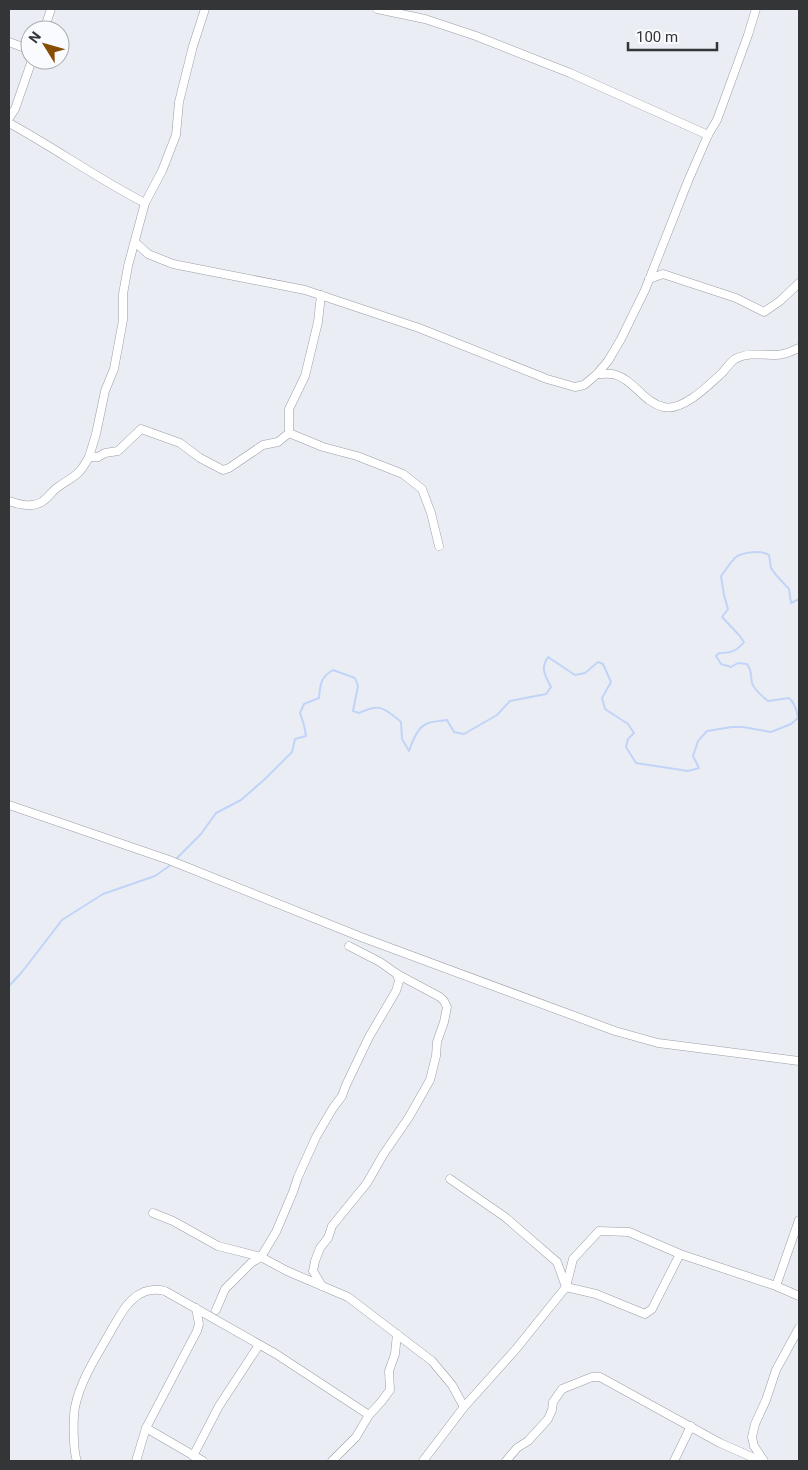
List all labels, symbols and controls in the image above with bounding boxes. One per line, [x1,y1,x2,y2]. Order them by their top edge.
north arrow [20,20,70,70]
scale bar [628,20,717,52]
text: N [25,28,44,46]
text: 100 m [636,28,678,46]

